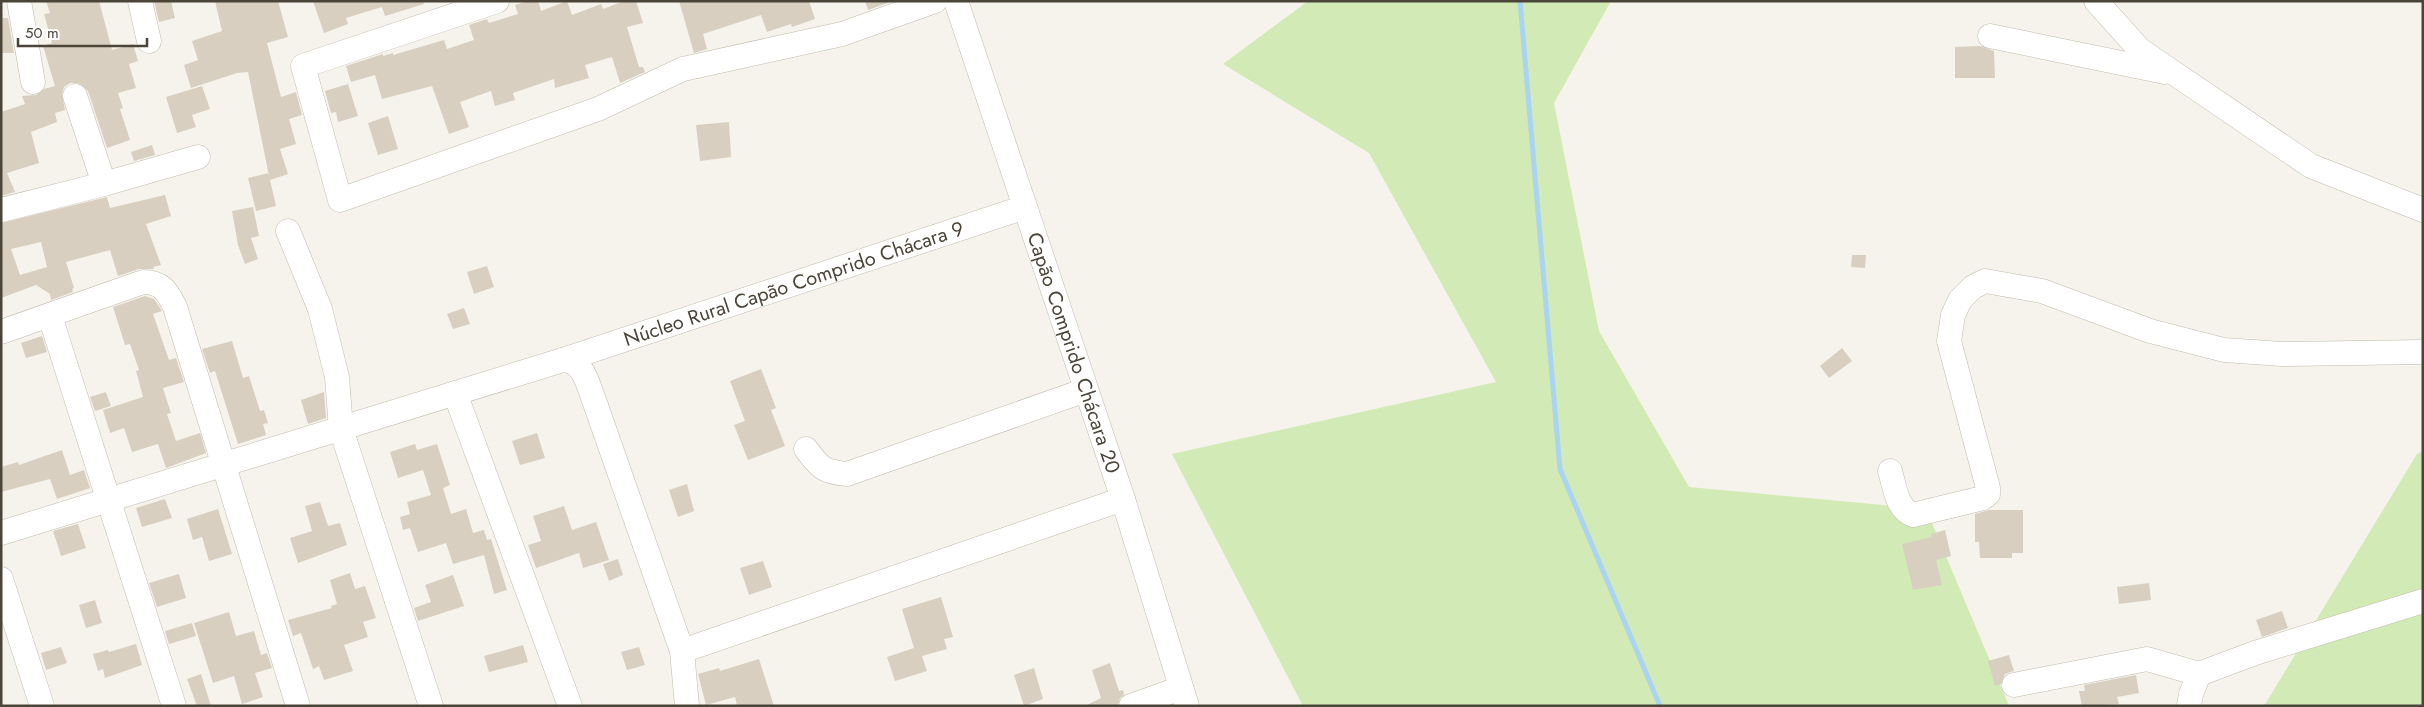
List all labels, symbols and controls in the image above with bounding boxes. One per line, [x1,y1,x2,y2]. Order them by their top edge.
scale bar [18,15,146,47]
text: 50 m [25,22,59,44]
street label: Núcleo Rural Capão Comprido Chácara 9 [620,214,968,354]
street label: Capão Comprido Chácara 20 [1020,229,1127,477]

